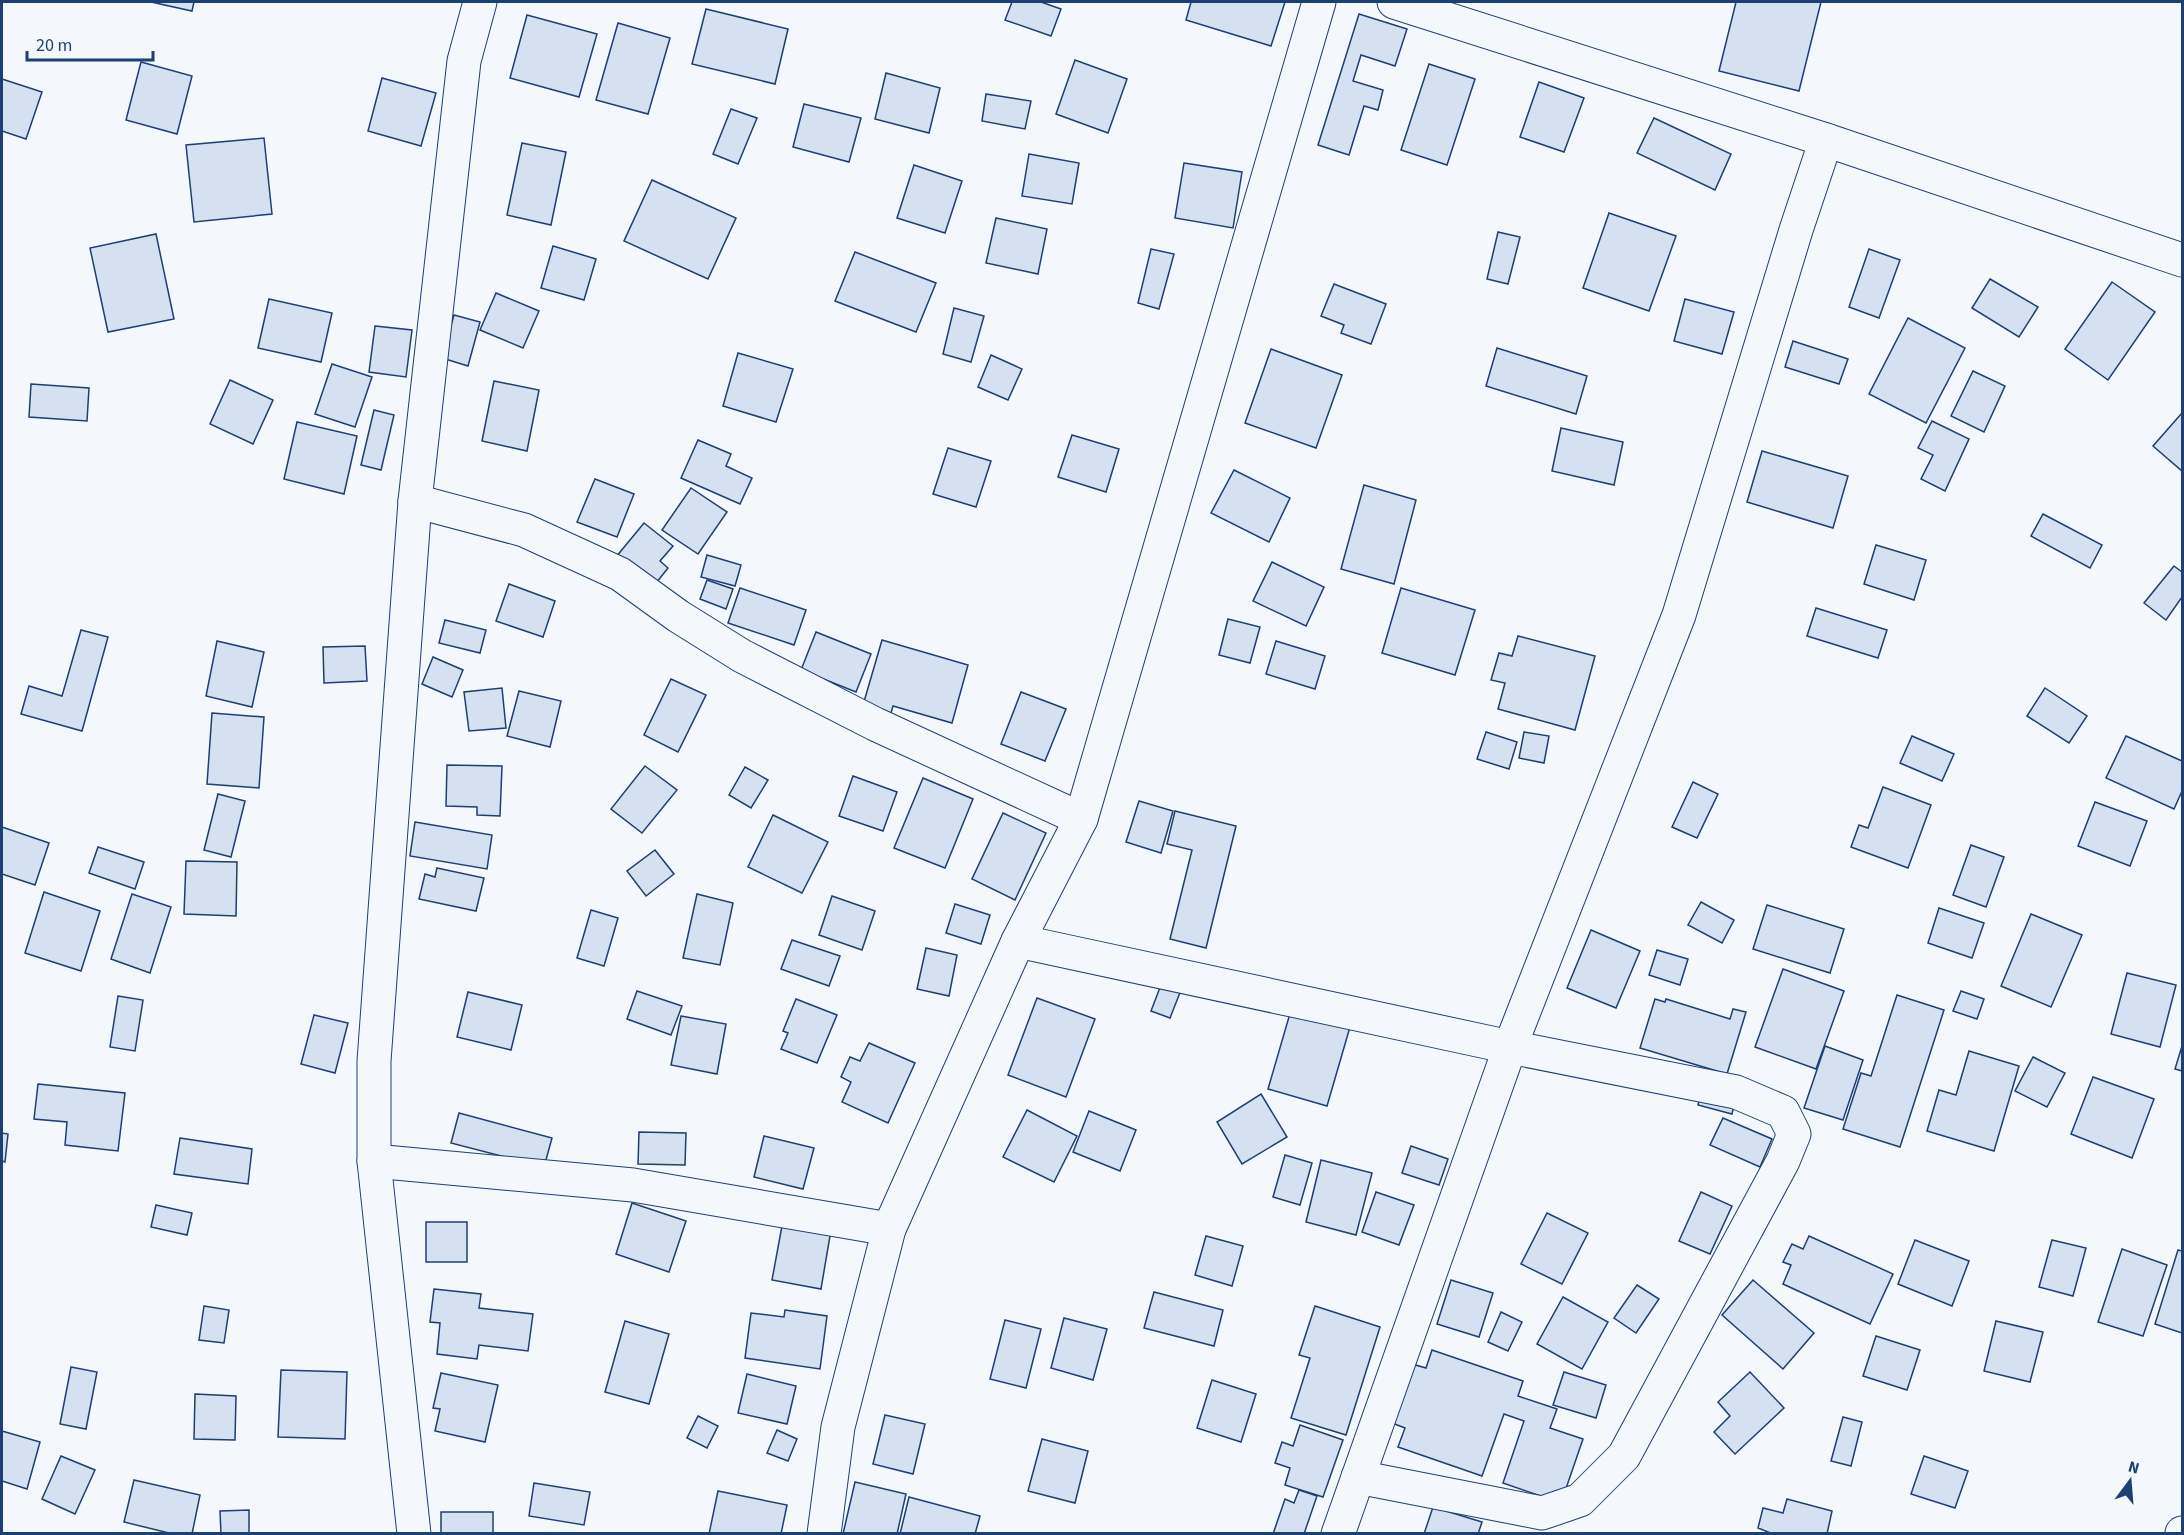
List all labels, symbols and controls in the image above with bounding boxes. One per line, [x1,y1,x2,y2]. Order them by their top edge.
scale bar [27,24,153,62]
text: 20 m [36,33,72,58]
north arrow [2100,1451,2160,1511]
text: N [2126,1456,2142,1480]

